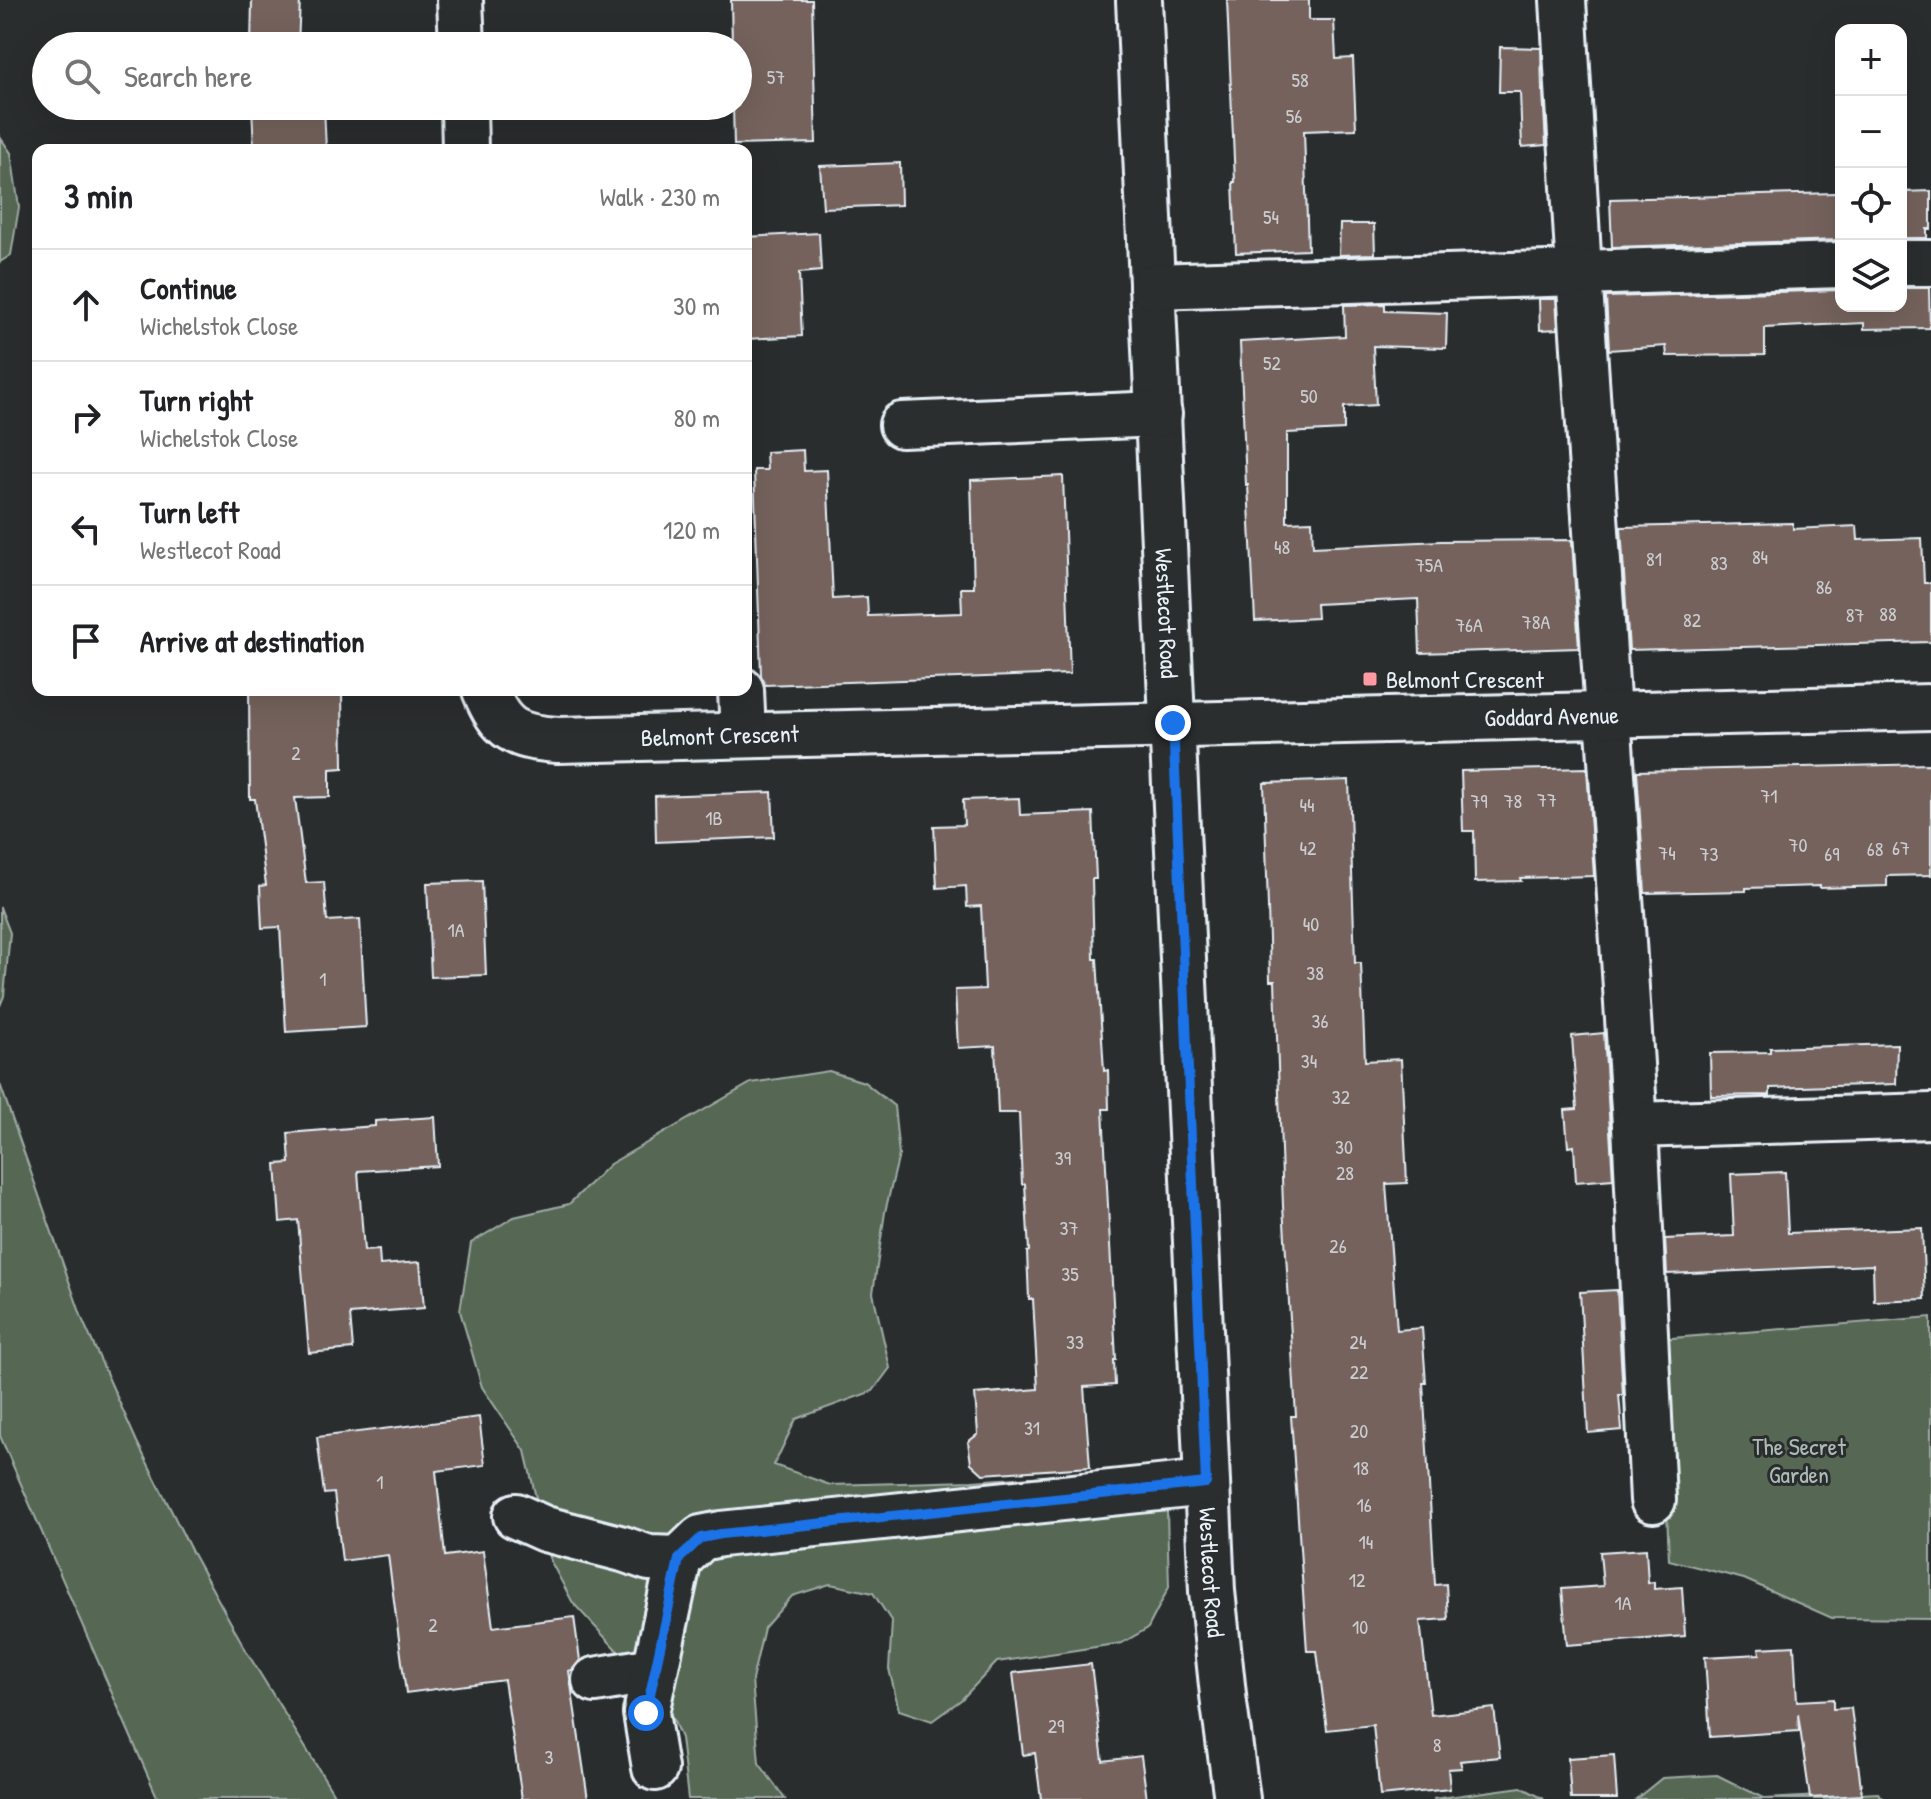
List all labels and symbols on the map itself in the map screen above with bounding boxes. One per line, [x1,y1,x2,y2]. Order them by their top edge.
house number: 57 [767,63,785,90]
house number: 58 [1291,66,1309,93]
house number: 56 [1286,102,1302,129]
house number: 54 [1263,203,1279,230]
house number: 52 [1263,349,1282,376]
house number: 50 [1300,382,1318,409]
house number: 48 [1274,533,1290,560]
house number: 84 [1752,543,1768,570]
house number: 81 [1646,545,1662,572]
street label: Westlecot Road [1148,548,1186,679]
house number: 83 [1710,549,1728,576]
house number: 75A [1415,551,1443,578]
house number: 86 [1816,573,1832,600]
house number: 88 [1879,600,1897,627]
house number: 87 [1846,601,1864,628]
house number: 82 [1683,606,1702,633]
house number: 78A [1522,608,1550,635]
house number: 76A [1455,611,1483,638]
place label: Belmont Crescent [1386,663,1545,695]
marker: Belmont Crescent [1361,670,1379,688]
street label: Goddard Avenue [1484,698,1620,733]
route end [1155,705,1191,741]
street label: Belmont Crescent [640,717,800,753]
house number: 2 [291,739,301,766]
house number: 71 [1760,782,1778,809]
house number: 77 [1537,786,1557,813]
house number: 79 [1470,787,1488,814]
house number: 78 [1504,787,1522,814]
house number: 44 [1300,791,1315,818]
house number: 1B [705,804,723,831]
house number: 70 [1789,831,1807,858]
house number: 42 [1300,834,1317,861]
house number: 67 [1892,834,1910,861]
house number: 68 [1867,835,1883,862]
house number: 74 [1658,839,1676,866]
house number: 73 [1700,840,1718,867]
house number: 69 [1824,840,1840,867]
house number: 40 [1303,910,1319,937]
house number: 1A [447,916,465,943]
house number: 38 [1306,959,1324,986]
house number: 1 [319,965,327,992]
house number: 36 [1312,1007,1328,1034]
house number: 34 [1301,1047,1317,1074]
house number: 32 [1332,1083,1351,1110]
house number: 30 [1335,1133,1353,1160]
house number: 39 [1055,1144,1071,1171]
house number: 28 [1336,1159,1354,1186]
house number: 37 [1060,1214,1079,1241]
house number: 26 [1329,1232,1347,1259]
house number: 35 [1061,1260,1079,1287]
house number: 33 [1066,1328,1084,1355]
house number: 24 [1350,1328,1366,1355]
house number: 22 [1350,1358,1369,1385]
house number: 31 [1024,1414,1040,1441]
house number: 20 [1350,1417,1368,1444]
park label: The Secret Garden [1752,1430,1846,1490]
house number: 18 [1353,1454,1369,1481]
house number: 1 [376,1468,384,1495]
house number: 16 [1356,1491,1372,1518]
street label: Westlecot Road [1192,1507,1233,1639]
house number: 14 [1359,1528,1373,1555]
house number: 12 [1349,1566,1366,1593]
house number: 1A [1614,1589,1632,1616]
house number: 2 [428,1611,438,1638]
house number: 10 [1352,1613,1368,1640]
route start [628,1695,664,1731]
house number: 29 [1048,1712,1064,1739]
house number: 8 [1433,1731,1441,1758]
house number: 3 [545,1743,554,1770]

